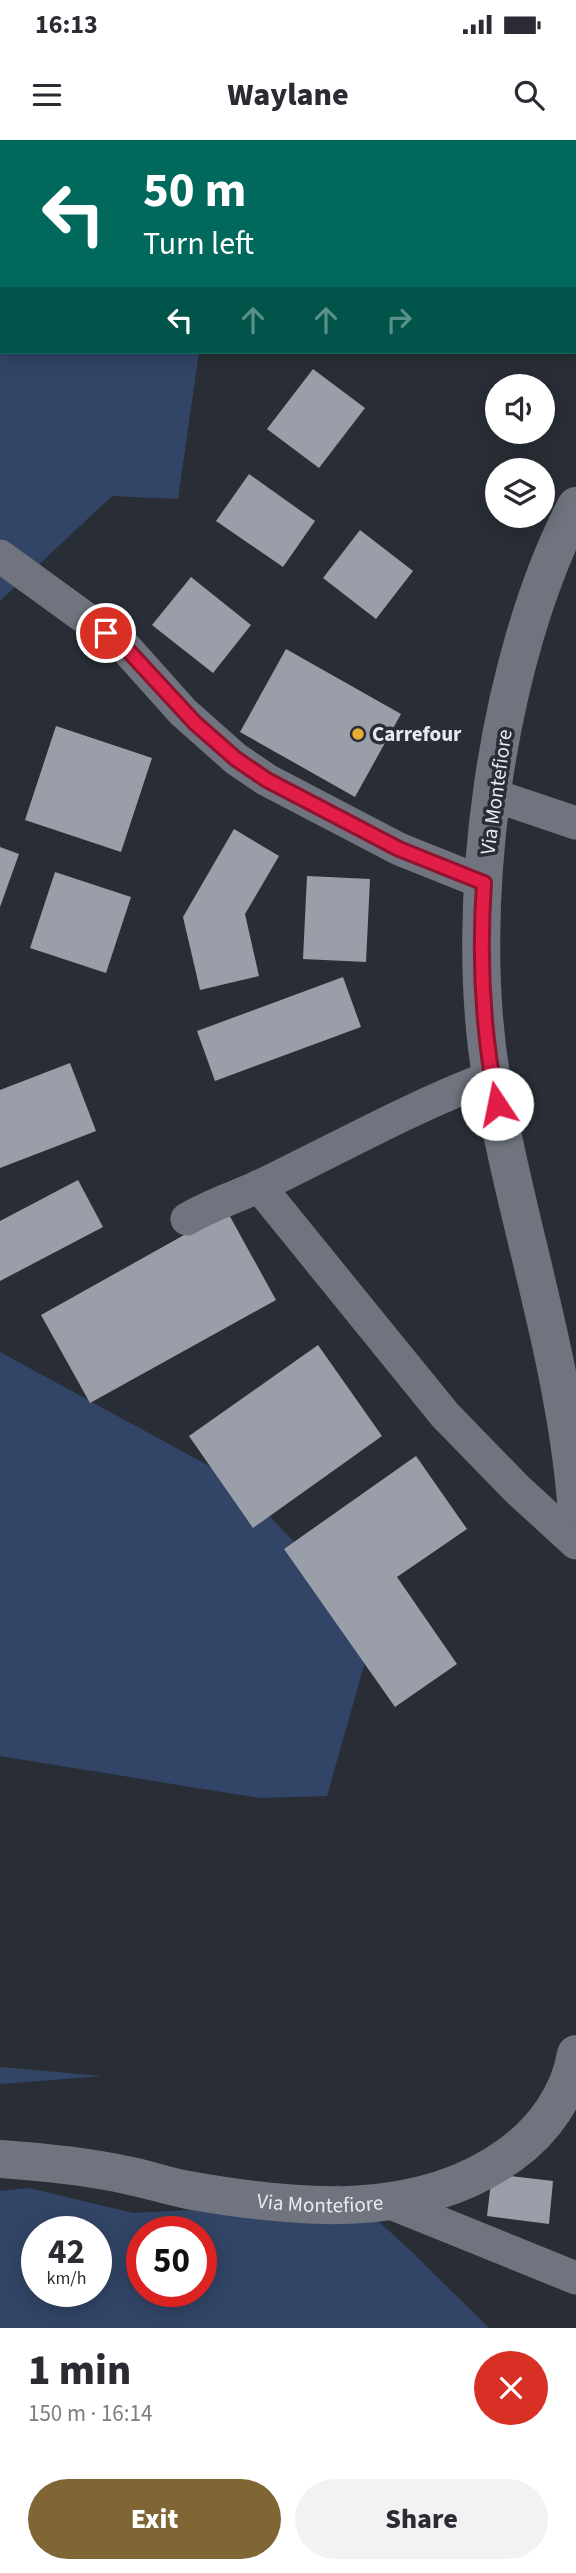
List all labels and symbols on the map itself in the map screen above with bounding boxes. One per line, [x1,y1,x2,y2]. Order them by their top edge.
pin [76,603,136,663]
place label: Carrefour [372,719,462,749]
marker: Carrefour [350,726,366,742]
street label: Via Montefiore [472,727,520,857]
position arrow [460,1067,534,1141]
street label: Via Montefiore [255,2186,385,2220]
speed limit sign: 50 [126,2216,217,2307]

